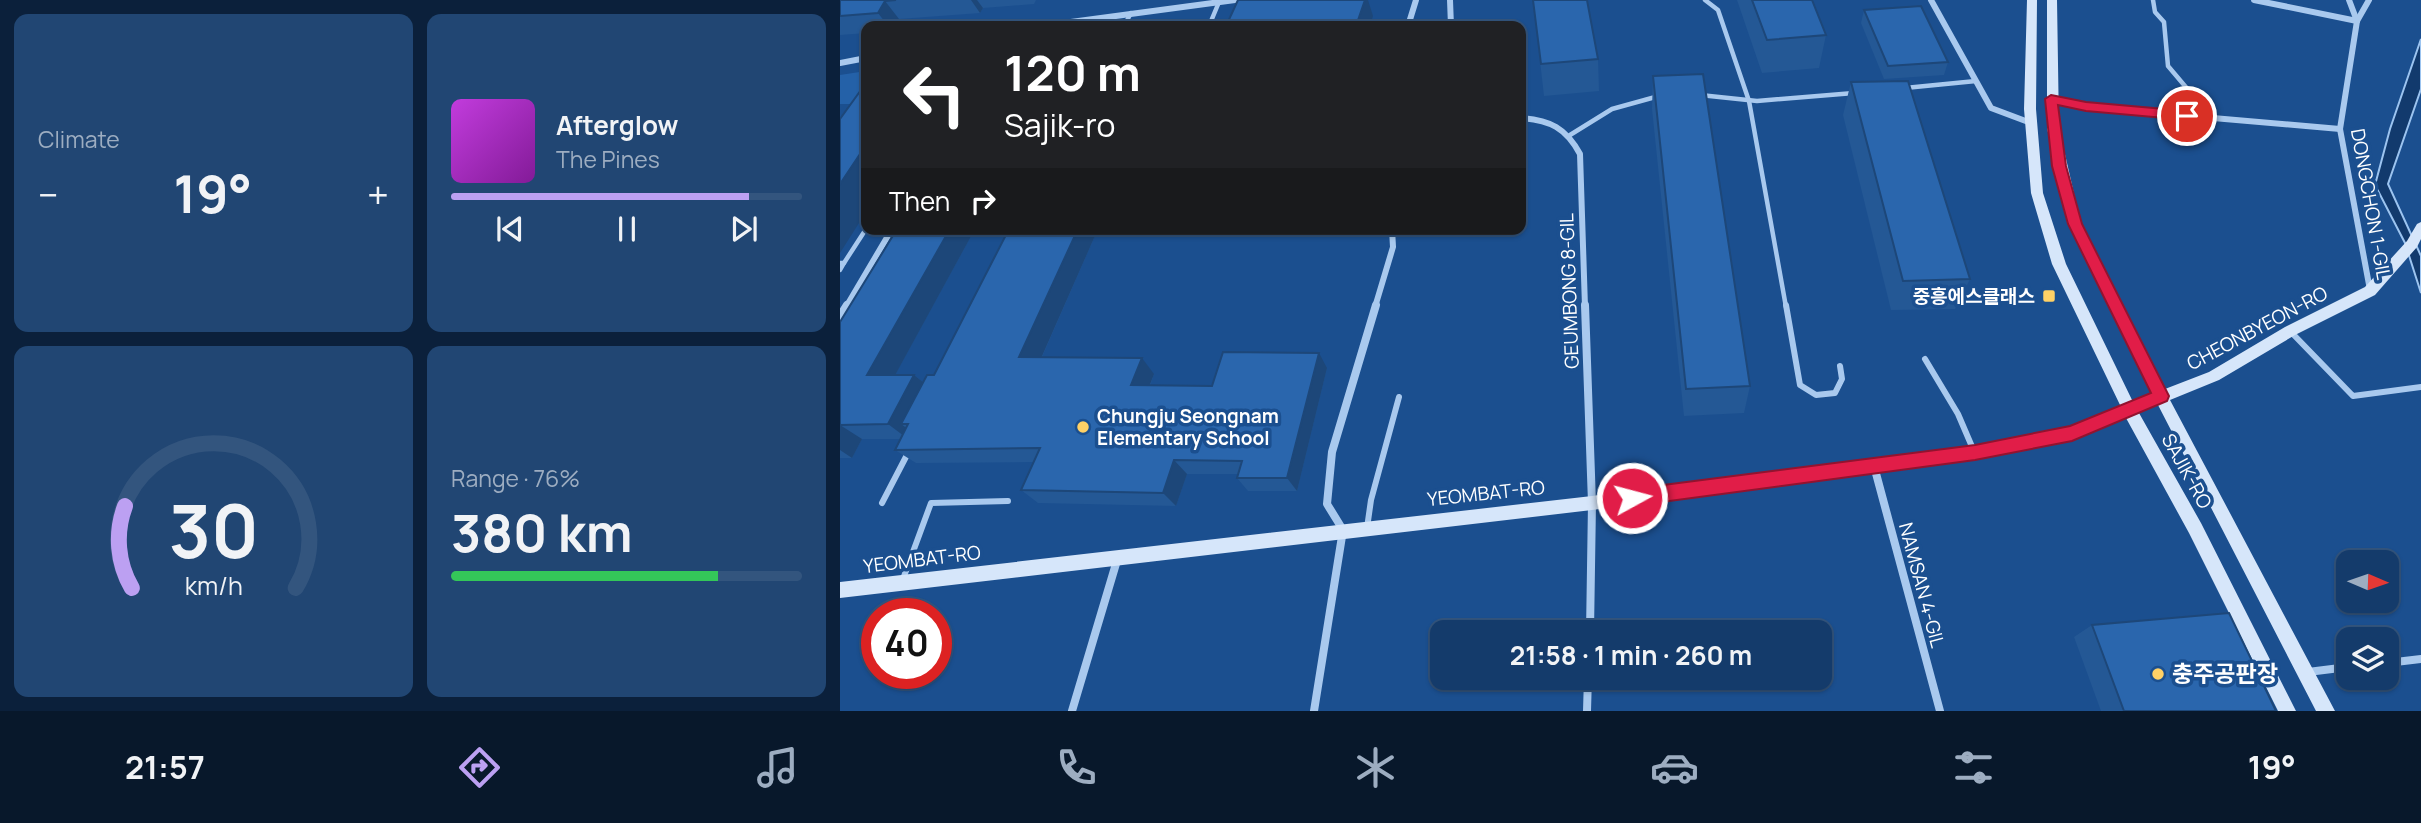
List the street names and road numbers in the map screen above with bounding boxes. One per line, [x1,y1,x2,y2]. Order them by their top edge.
street label: DONGCHON 1-GIL [2345,126,2397,282]
street label: GEUMBONG 8-GIL [1553,212,1585,369]
street label: CHEONBYEON-RO [2182,280,2332,376]
street label: SAJIK-RO [2156,429,2218,513]
street label: YEOMBAT-RO [1426,474,1546,512]
street label: NAMSAN 4-GIL [1893,520,1951,651]
street label: YEOMBAT-RO [862,539,982,579]

